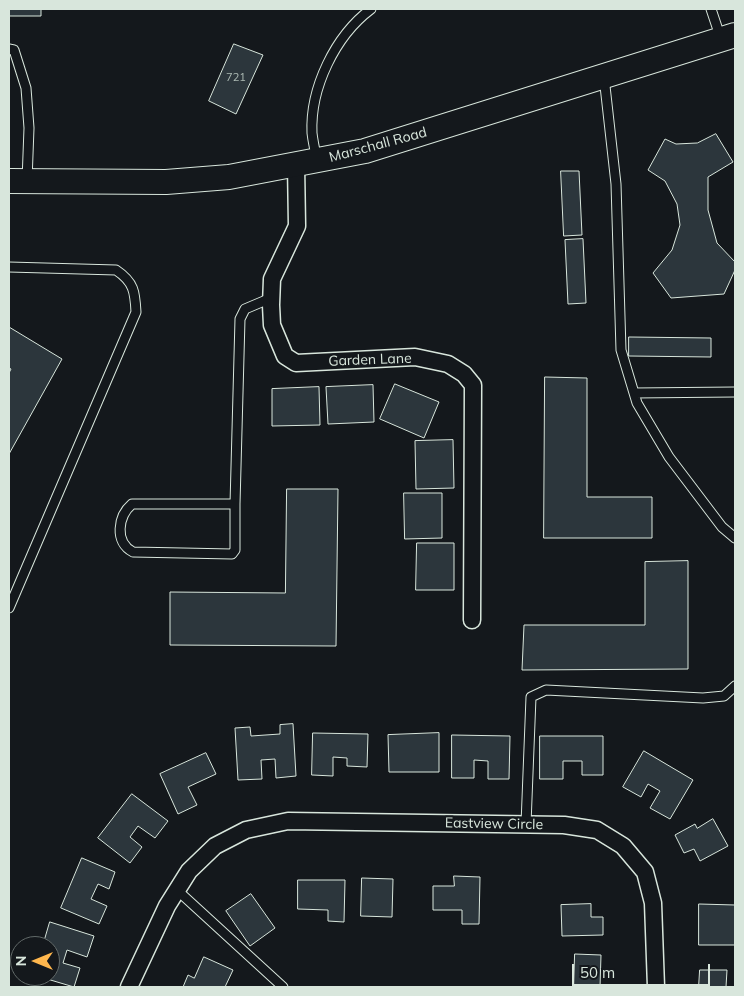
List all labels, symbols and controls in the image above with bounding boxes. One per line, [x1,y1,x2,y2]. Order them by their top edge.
house number: 721 [226,71,246,85]
street label: Marschall Road [327,124,429,166]
street label: Garden Lane [328,350,412,370]
street label: Eastview Circle [445,815,543,833]
north arrow [10,936,60,986]
scale bar [574,954,712,986]
text: N [12,956,30,966]
text: 50 m [580,963,615,982]

